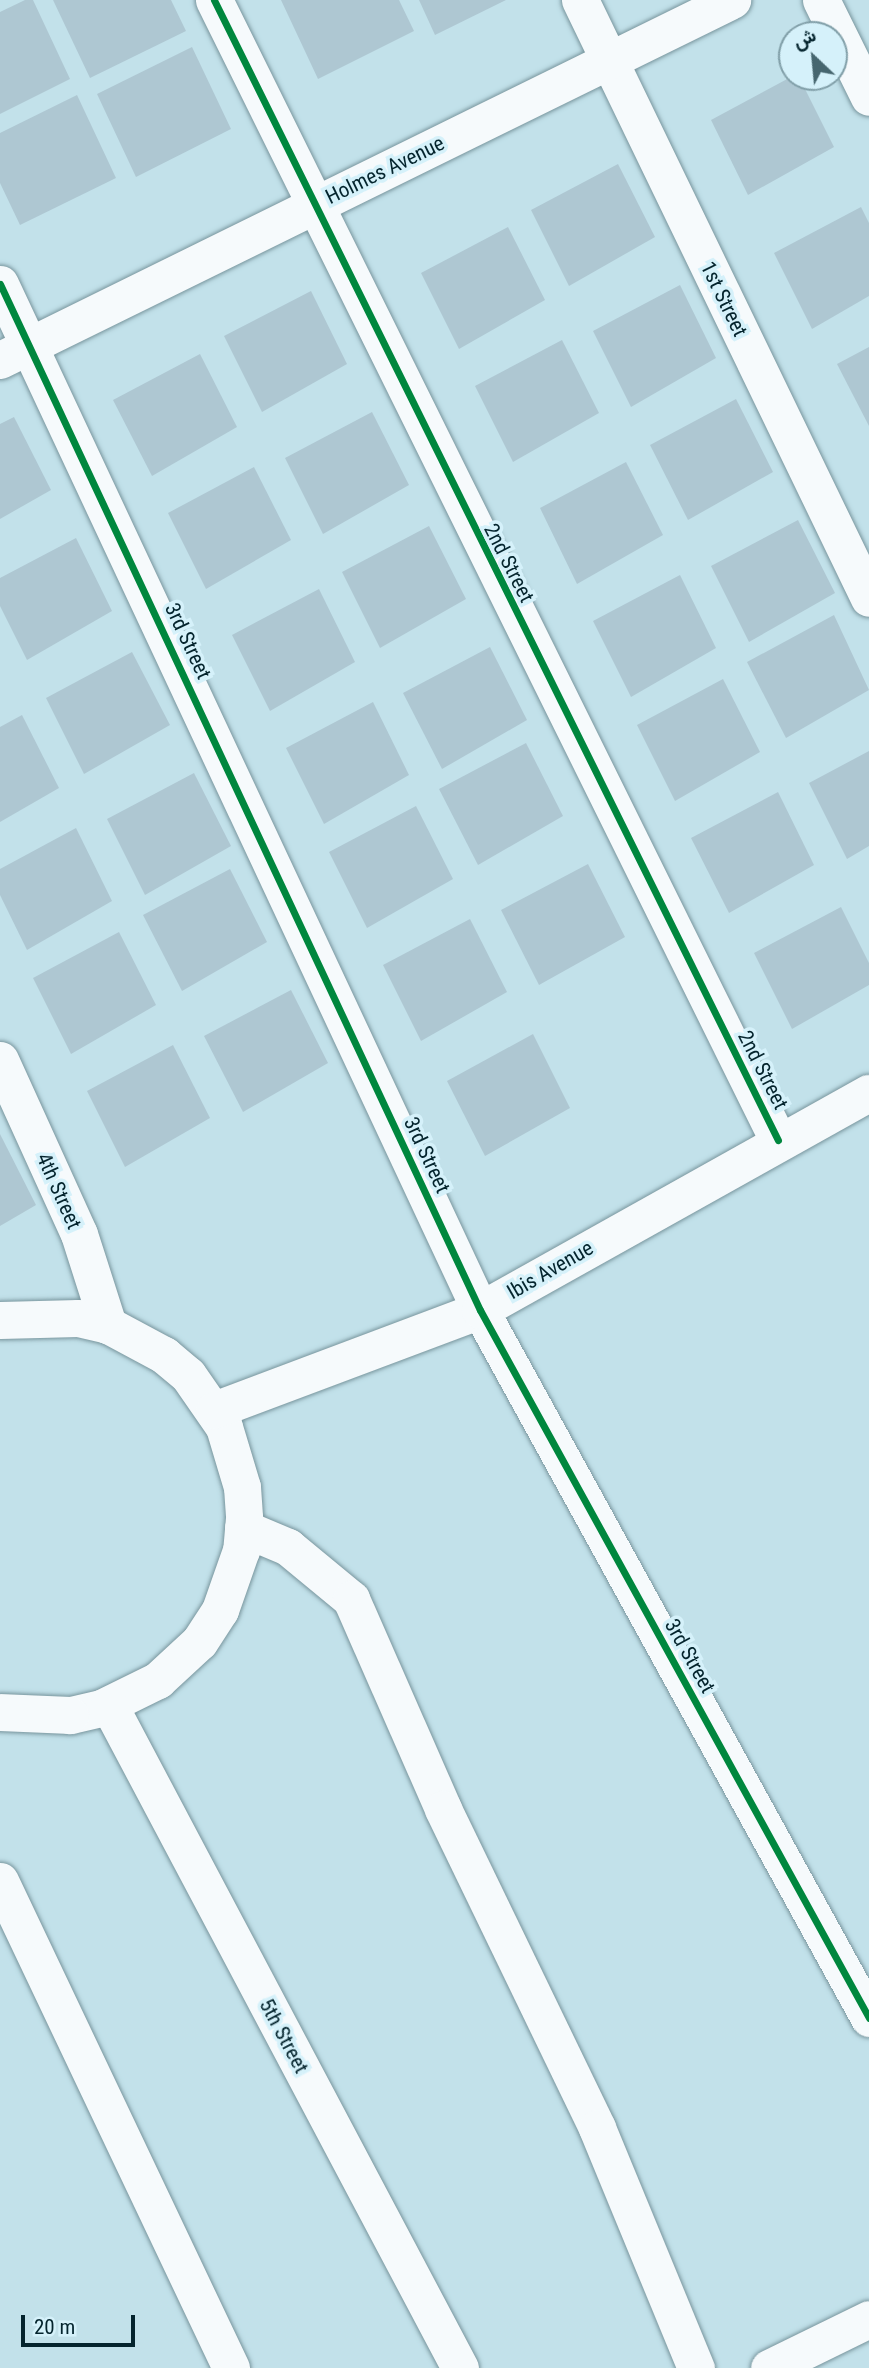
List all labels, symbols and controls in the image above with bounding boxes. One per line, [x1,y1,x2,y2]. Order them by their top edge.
north arrow [778,21,848,91]
text: ش [789,23,820,54]
street label: Holmes Avenue [322,130,448,210]
street label: 1st Street [695,257,753,341]
street label: 2nd Street [478,519,540,607]
street label: 3rd Street [159,599,217,683]
street label: 2nd Street [732,1026,794,1114]
street label: 3rd Street [398,1113,456,1197]
street label: 4th Street [31,1149,87,1233]
street label: Ibis Avenue [502,1235,598,1305]
street label: 3rd Street [659,1614,721,1698]
street label: 5th Street [254,1994,314,2078]
scale bar [24,2302,138,2346]
text: 20 m [34,2315,75,2339]

